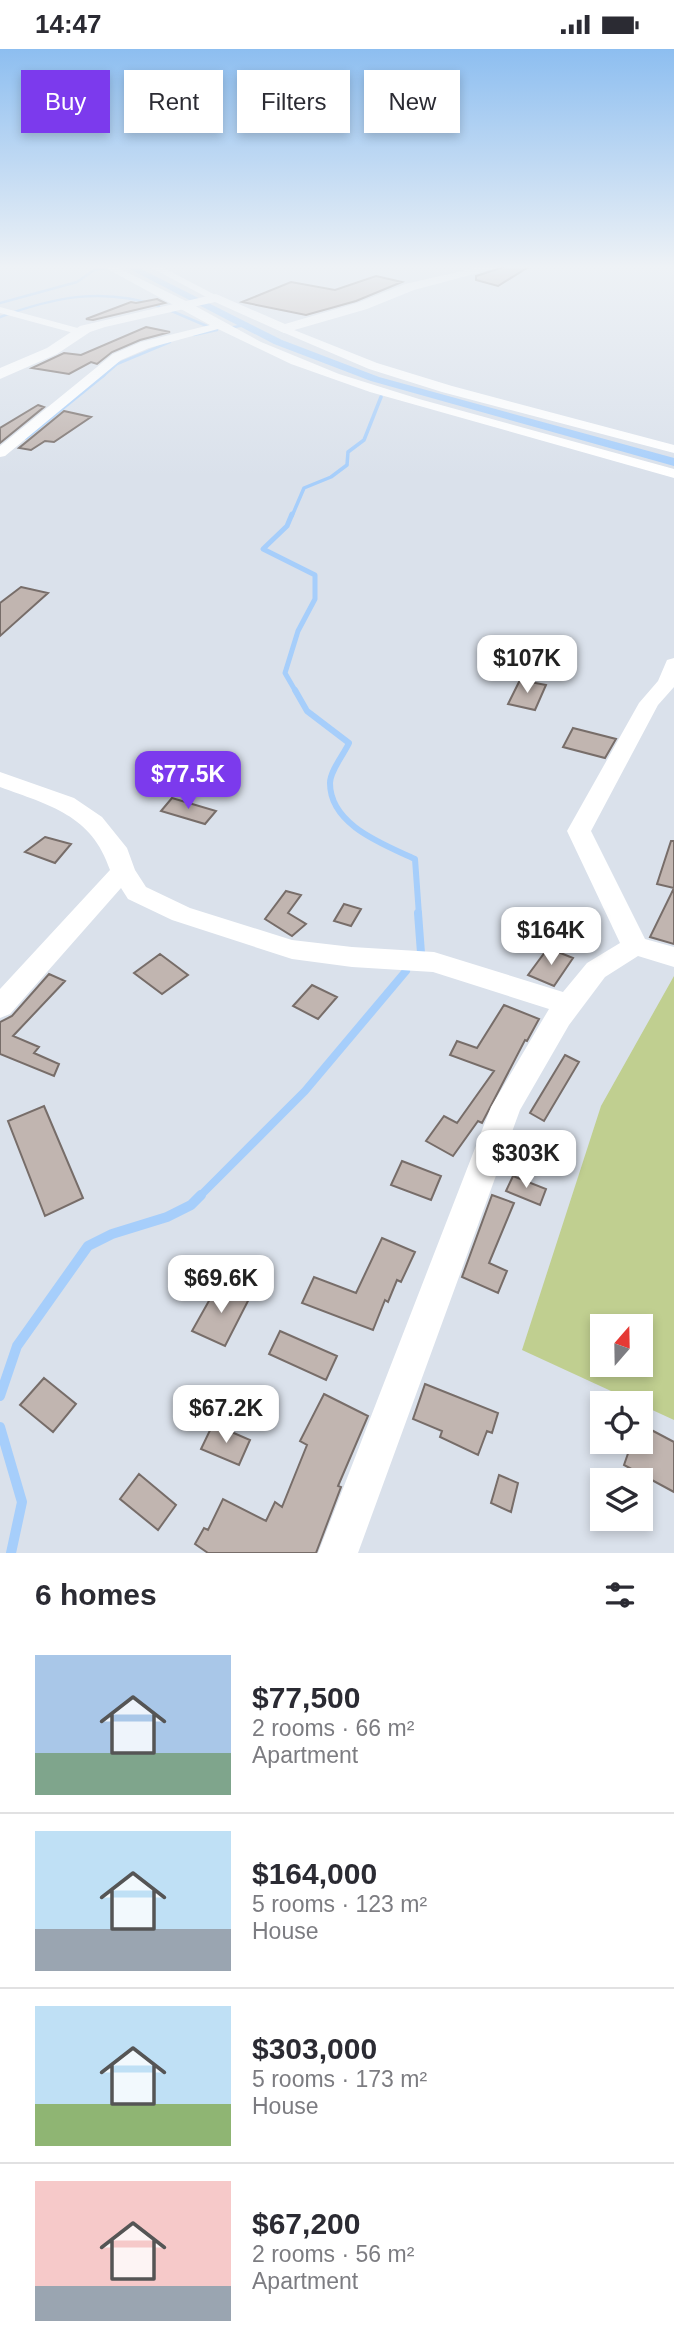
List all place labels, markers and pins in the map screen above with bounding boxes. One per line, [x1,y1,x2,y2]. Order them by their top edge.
pin: $107K [478,635,576,695]
pin: $77.5K [131,751,245,811]
pin: $164K [502,907,600,967]
pin: $303K [477,1131,575,1190]
pin: $69.6K [164,1255,278,1315]
pin: $67.2K [169,1385,283,1445]

